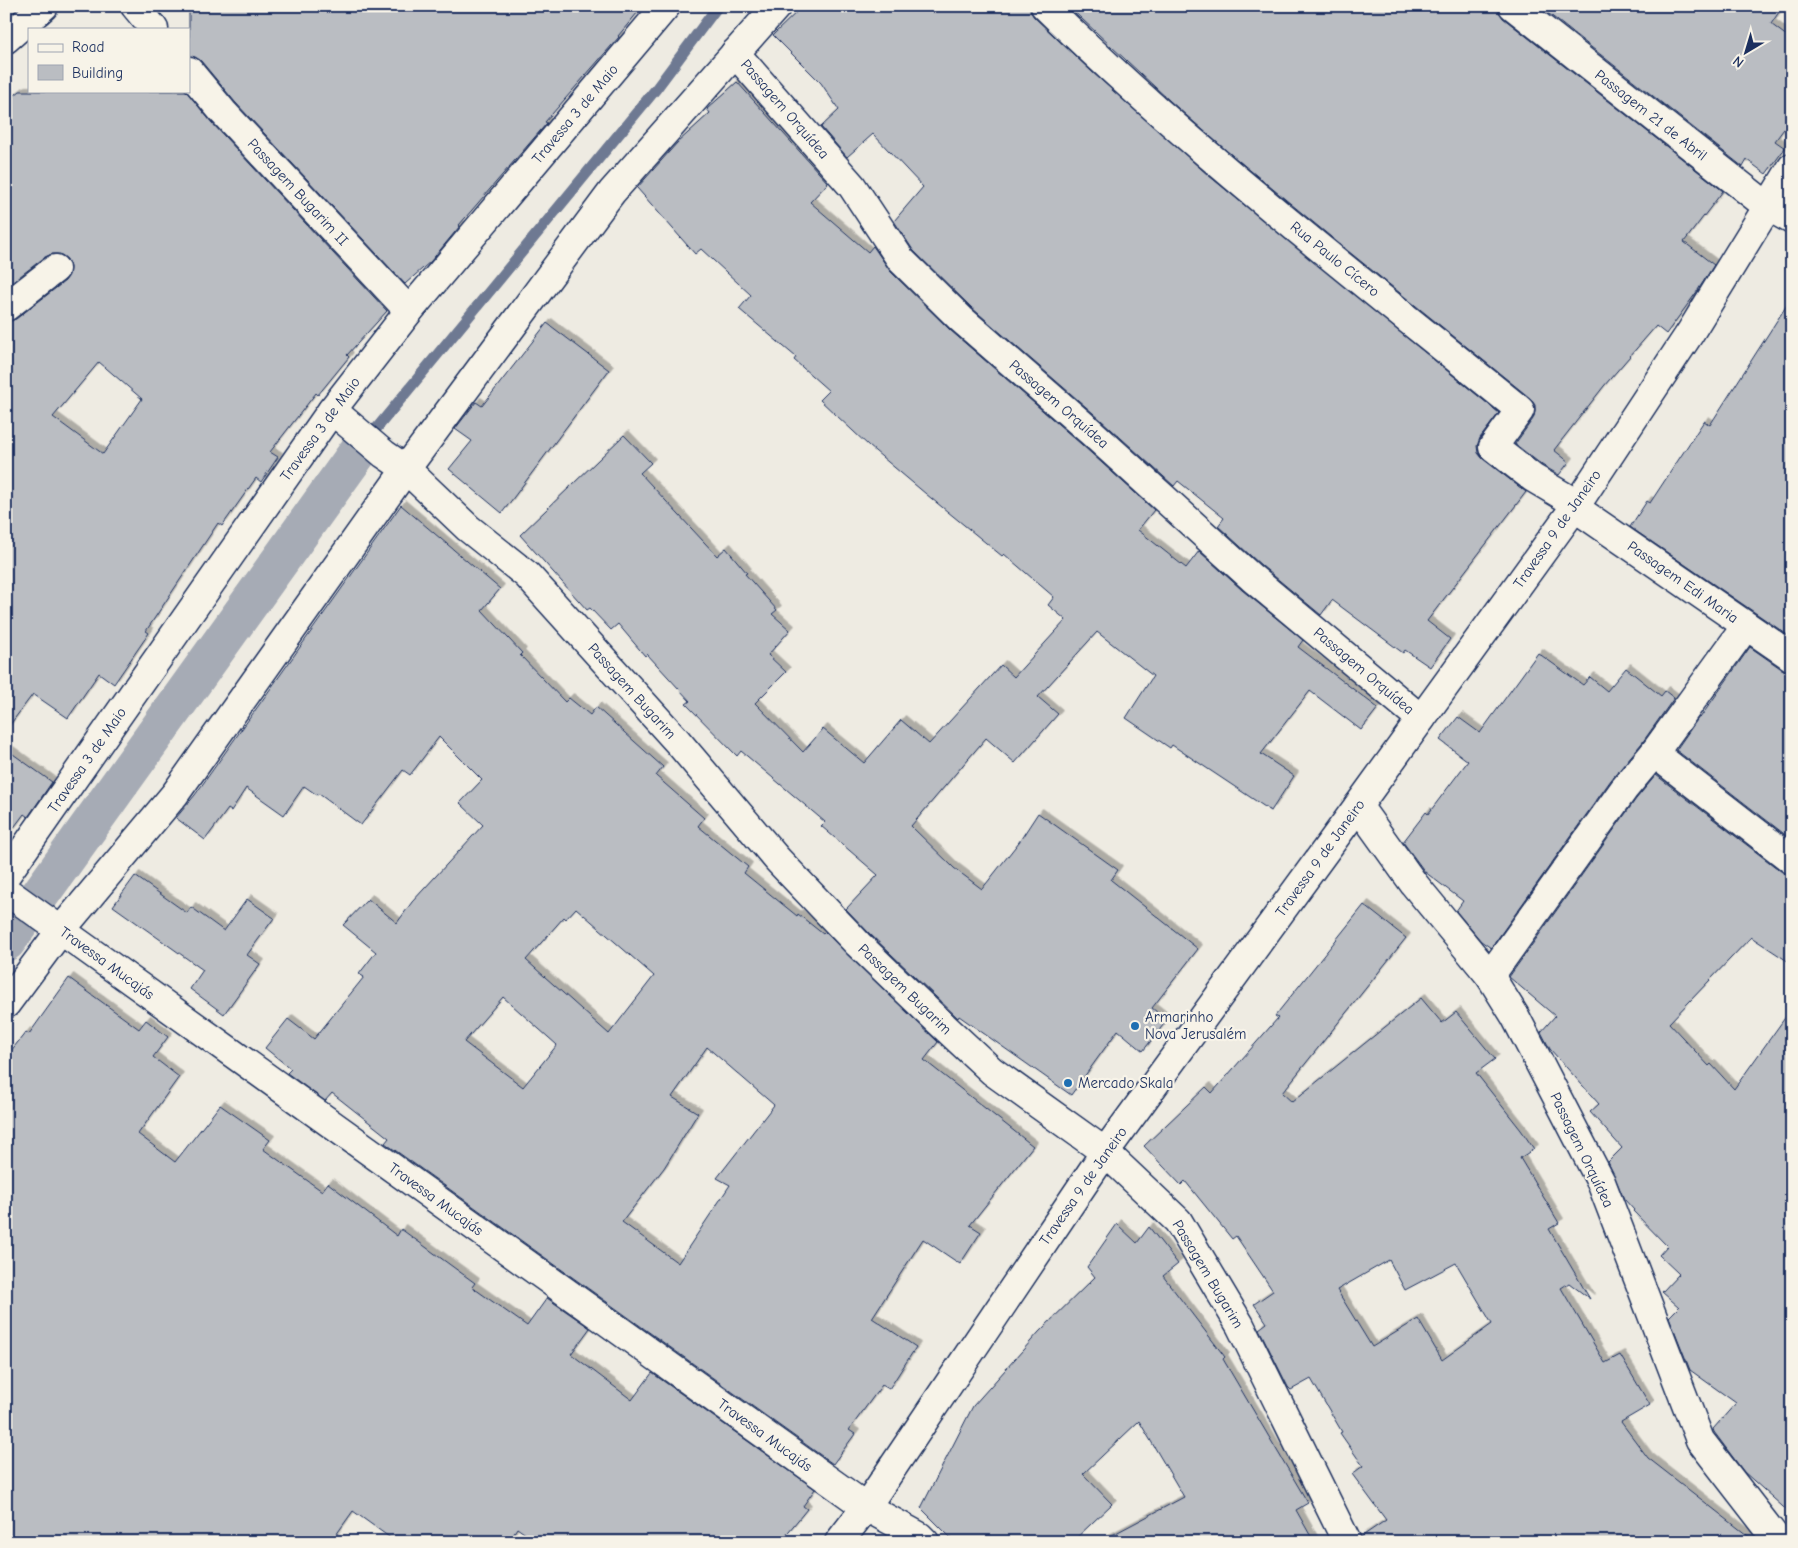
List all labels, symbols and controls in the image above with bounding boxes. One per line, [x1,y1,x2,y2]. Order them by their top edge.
legend [28,28,190,92]
north arrow [1720,28,1770,78]
text: Road [72,38,104,56]
text: N [1729,52,1747,71]
street label: Passagem Orquídea [737,56,833,162]
street label: Travessa 3 de Maio [528,60,622,168]
text: Building [72,64,123,82]
street label: Passagem 21 de Abril [1591,66,1711,164]
street label: Passagem Bugarim II [244,135,352,249]
street label: Rua Paulo Cícero [1287,217,1383,301]
street label: Passagem Orquídea [1006,356,1112,452]
street label: Travessa 3 de Maio [276,373,364,485]
street label: Travessa 9 de Janeiro [1509,466,1605,592]
street label: Passagem Edi Maria [1624,537,1742,627]
street label: Passagem Orquídea [1310,624,1418,718]
street label: Passagem Bugarim [584,639,680,743]
street label: Travessa 3 de Maio [44,704,130,816]
street label: Travessa 9 de Janeiro [1271,796,1369,920]
street label: Travessa Mucajás [56,923,158,1003]
street label: Passagem Bugarim [855,940,955,1038]
place label: Armarinho Nova Jerusalém [1145,1008,1247,1043]
marker: Armarinho Nova Jerusalém [1129,1020,1141,1032]
place label: Mercado Skala [1078,1074,1173,1092]
marker: Mercado Skala [1062,1077,1074,1089]
street label: Passagem Orquídea [1546,1089,1618,1211]
street label: Travessa 9 de Janeiro [1035,1123,1131,1249]
street label: Travessa Mucajás [385,1159,487,1239]
street label: Passagem Bugarim [1169,1217,1247,1331]
street label: Travessa Mucajás [714,1395,816,1475]

